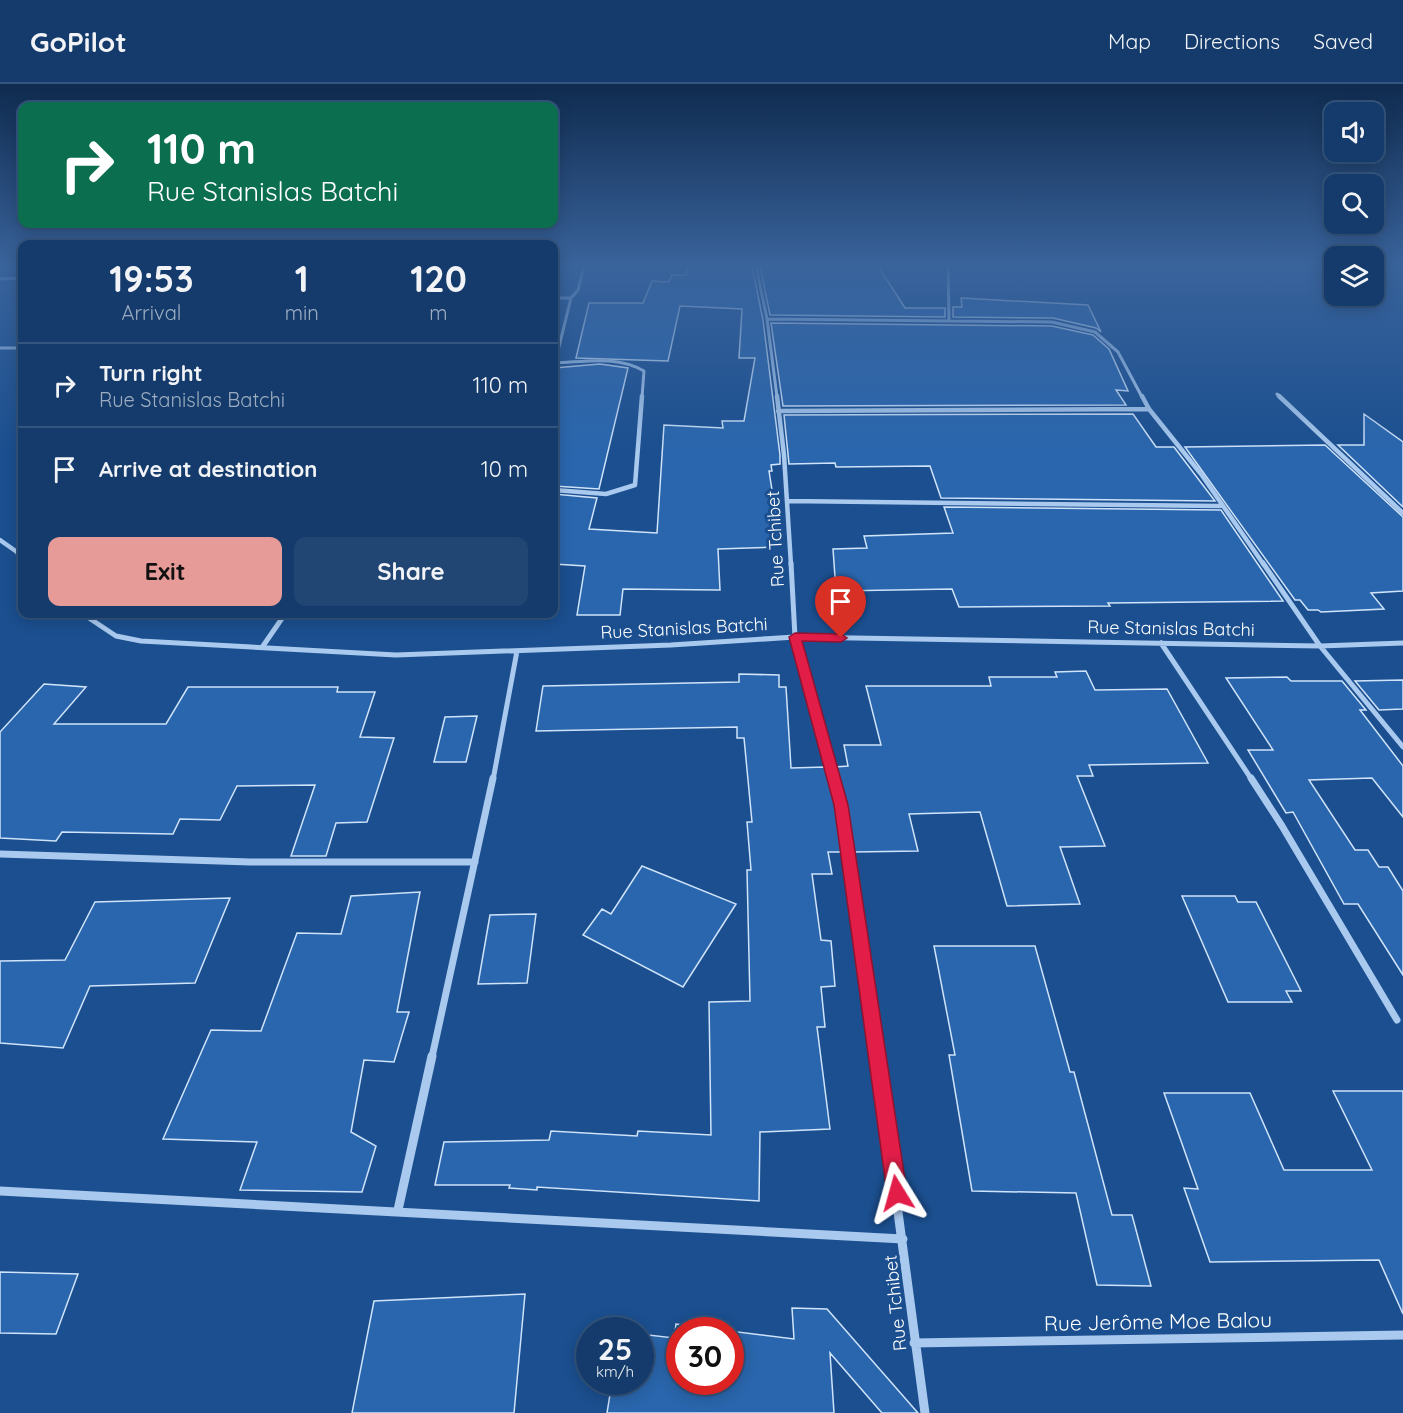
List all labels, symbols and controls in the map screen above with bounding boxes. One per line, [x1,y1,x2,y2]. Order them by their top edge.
text: GoPilot [30,24,127,59]
text: Map [1108,28,1151,54]
text: Directions [1184,28,1280,54]
text: Saved [1313,28,1373,54]
map controls [1324,102,1384,306]
button: sound [1324,102,1384,162]
text: 110 m [147,122,256,175]
icon: right [48,126,126,204]
text: Rue Stanislas Batchi [147,174,398,208]
button: search [1324,174,1384,234]
button: layers [1324,246,1384,306]
text: 19:53 [109,256,194,301]
text: 1 [295,256,309,301]
text: 120 [410,256,467,301]
text: Arrival [121,300,181,325]
text: min [285,300,319,325]
text: m [429,300,448,325]
text: Turn right [99,359,203,387]
icon: right [48,369,81,402]
text: 110 m [473,371,528,399]
text: Rue Stanislas Batchi [99,387,285,412]
icon: arrive [48,453,81,486]
text: Arrive at destination [99,455,317,483]
text: 10 m [481,455,528,483]
street label: Rue Tchibet [761,490,789,588]
button: Exit [48,537,282,606]
button: Share [294,537,528,606]
pin [815,576,866,638]
icon: arrive [824,585,857,618]
street label: Rue Stanislas Batchi [600,612,768,644]
street label: Rue Stanislas Batchi [1087,615,1255,641]
position arrow [865,1161,929,1225]
street label: Rue Tchibet [879,1254,911,1352]
street label: Rue Jerôme Moe Balou [1044,1306,1272,1336]
speed limit sign: 30 [666,1317,744,1395]
text: 25 [598,1330,632,1368]
text: km/h [596,1362,634,1381]

